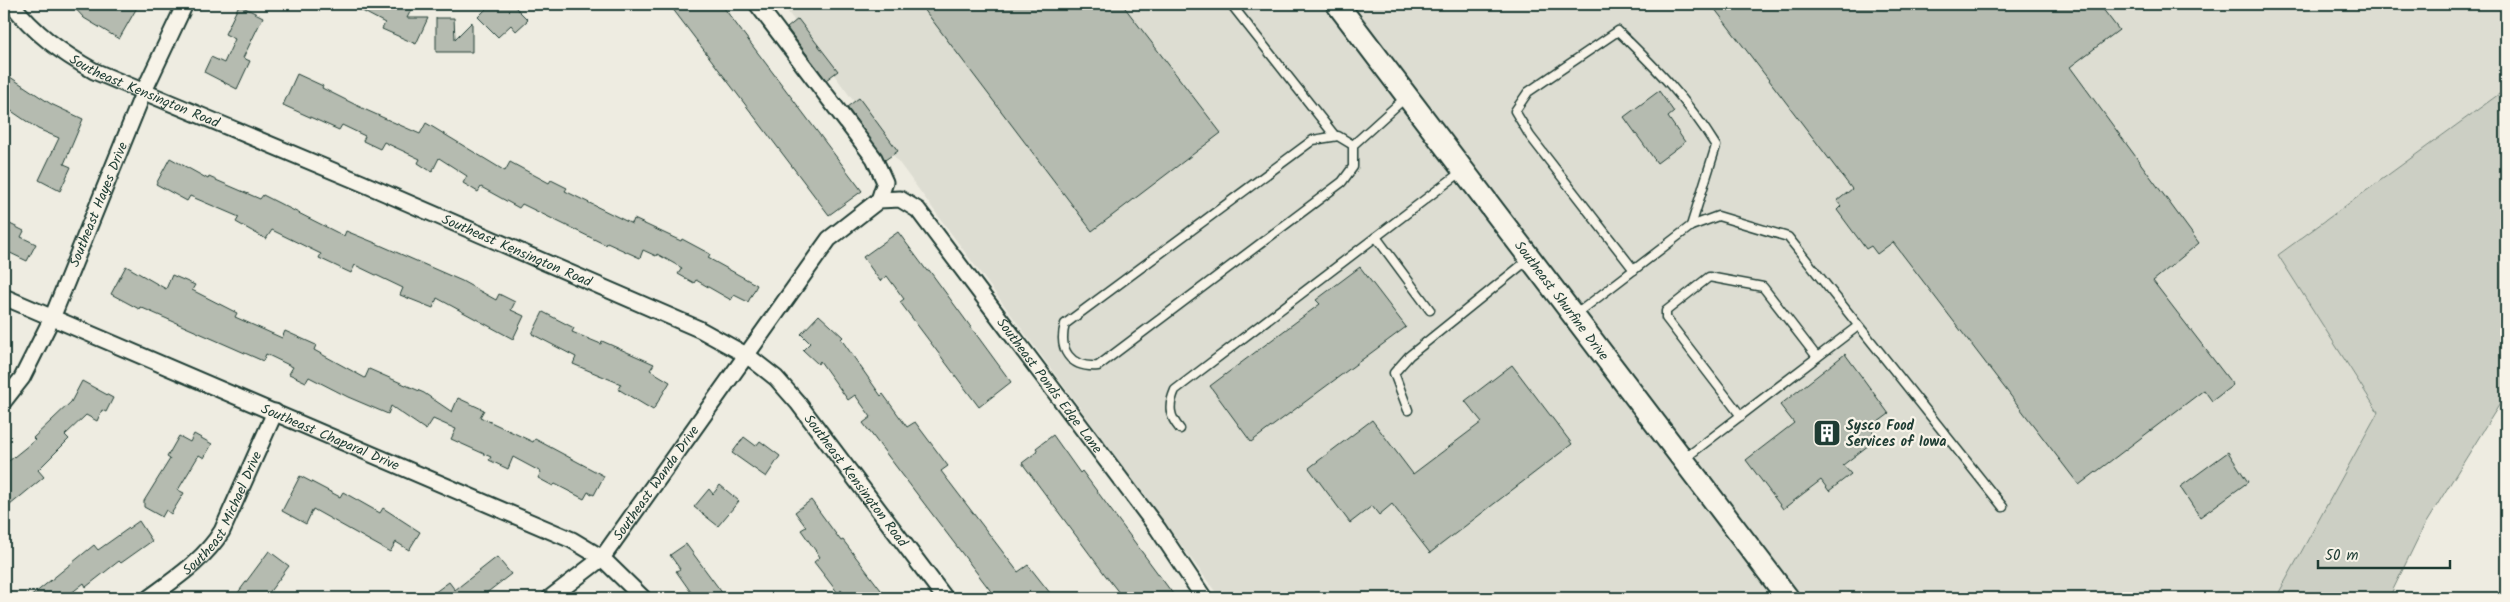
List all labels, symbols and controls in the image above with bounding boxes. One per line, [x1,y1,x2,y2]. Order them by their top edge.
street label: Southeast Kensington Road [65,49,224,135]
street label: Southeast Hayes Drive [64,138,134,270]
street label: Southeast Kensington Road [438,209,596,294]
street label: Southeast Shurfine Drive [1508,236,1614,366]
street label: Southeast Ponds Edge Lane [991,313,1108,459]
street label: Southeast Chaparal Drive [257,398,403,477]
street label: Southeast Kensington Road [798,410,914,553]
place label: Sysco Food Services of Iowa [1846,415,1946,453]
building icon: Sysco Food Services of Iowa [1812,418,1842,448]
street label: Southeast Wanda Drive [608,421,705,545]
street label: Southeast Michael Drive [178,447,268,581]
scale bar [2318,537,2450,569]
text: 50 m [2325,544,2359,568]

